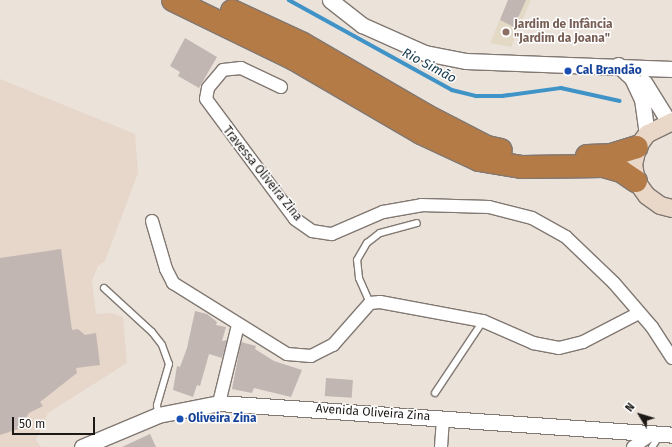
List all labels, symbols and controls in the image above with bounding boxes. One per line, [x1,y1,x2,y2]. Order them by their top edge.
place label: Jardim de Infância "Jardim da Joana" [514,18,613,46]
marker: Jardim de Infância "Jardim da Joana" [501,27,511,37]
water label: Rio Simão [399,45,459,87]
place label: Cal Brandão [576,64,642,78]
marker: Cal Brandão [563,66,573,76]
street label: Travessa Oliveira Zina [219,124,305,224]
north arrow [620,395,660,435]
text: N [623,400,638,414]
street label: Avenida Oliveira Zina [315,402,431,424]
scale bar [14,409,97,435]
place label: Oliveira Zina [188,412,257,426]
marker: Oliveira Zina [175,414,185,424]
text: 50 m [19,417,45,431]

